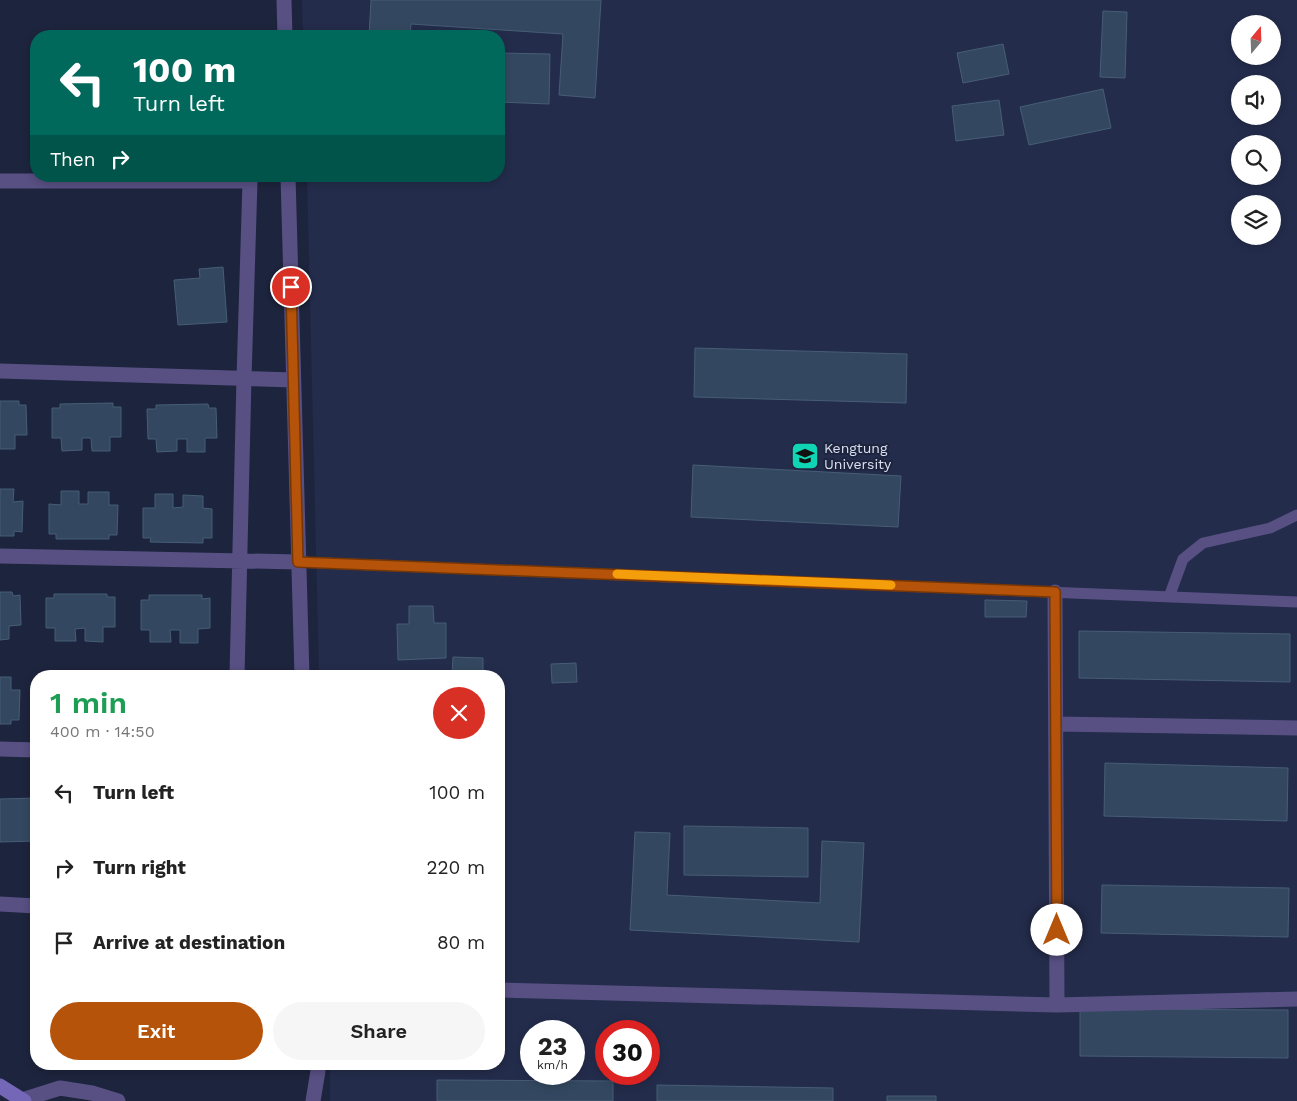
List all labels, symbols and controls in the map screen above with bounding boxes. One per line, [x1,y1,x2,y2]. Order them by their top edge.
north arrow [1231,15,1281,65]
map controls [1231,15,1281,245]
text: 100 m [133,49,236,91]
icon: left [50,50,115,115]
button: sound [1231,75,1281,125]
text: Turn left [133,91,225,116]
button: search [1231,135,1281,185]
icon: right [106,145,134,173]
text: Then [50,148,96,171]
button: layers [1231,195,1281,245]
pin [270,266,312,308]
icon: arrive [277,273,305,301]
place label: Kengtung University [824,440,892,472]
school or university icon: Kengtung University [790,441,820,471]
text: 1 min [50,685,127,720]
button: close [433,687,485,739]
text: 400 m · 14:50 [50,722,155,741]
icon: left [50,779,78,807]
text: Turn left [93,781,174,804]
text: 100 m [429,781,485,804]
icon: right [50,854,78,882]
text: Turn right [93,856,186,879]
text: 220 m [426,856,485,879]
position arrow [1030,903,1082,955]
icon: arrive [50,929,78,957]
text: Arrive at destination [93,931,285,954]
text: 80 m [437,931,485,954]
button: Exit [50,1002,263,1060]
button: Share [273,1002,485,1060]
speed limit sign: 30 [595,1020,660,1085]
text: 23 [538,1032,567,1061]
text: km/h [537,1058,568,1072]

